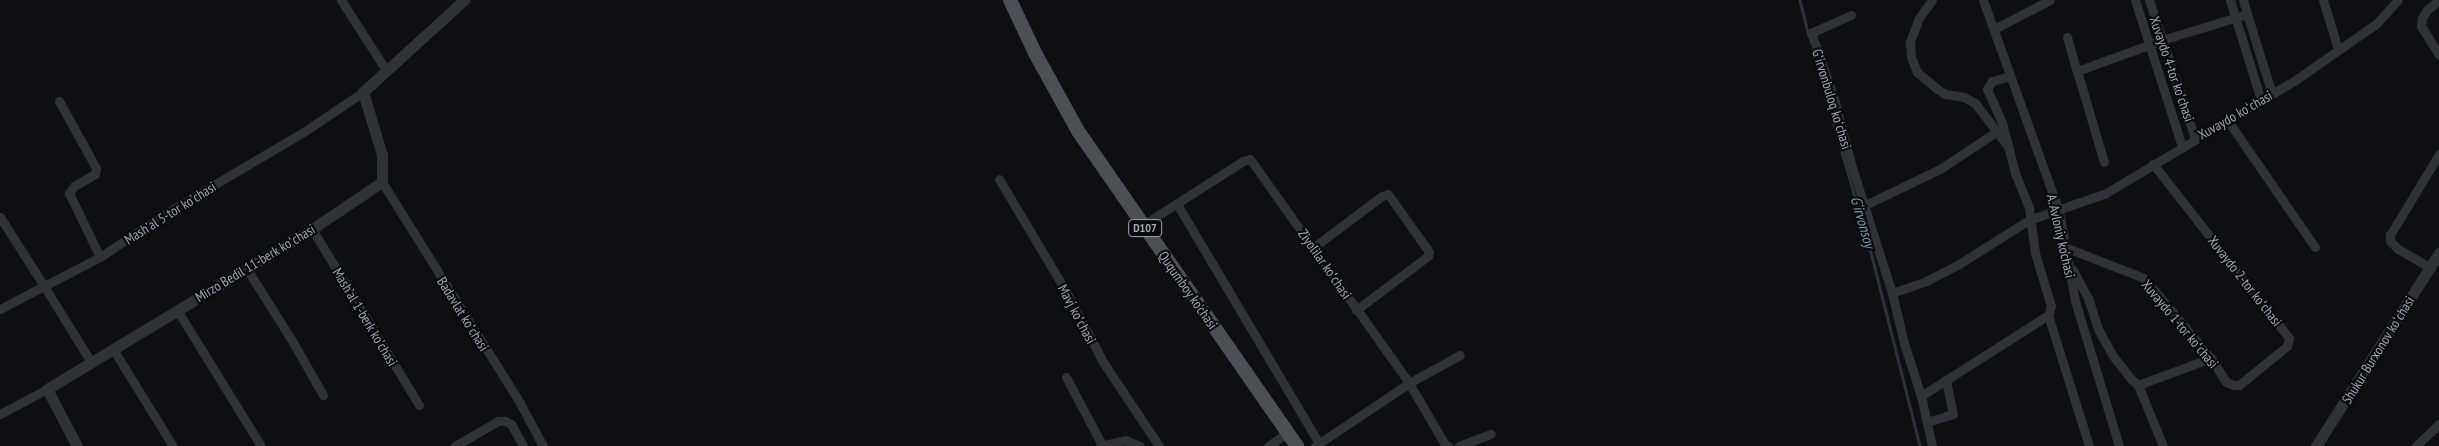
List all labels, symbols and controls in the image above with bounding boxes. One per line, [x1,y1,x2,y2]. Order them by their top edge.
street label: Xuvaydo 4-tor koʻchasi [2146,14,2198,124]
street label: Gʻirvonbuloq koʻchasi [1809,47,1855,151]
street label: Xuvaydo koʻchasi [2195,87,2275,143]
street label: Mashʼal 5-tor koʼchasi [121,178,219,248]
street label: A. Avloniy ko‘chasi [2043,192,2079,280]
water label: G‘irvonsoy [1847,194,1879,250]
road number: D107 [1128,218,1162,238]
street label: Mirzo Bedil 11-berk koʻchasi [192,220,318,306]
street label: Ziyolilar koʻchasi [1295,226,1355,302]
street label: Xuvaydo 2-tor koʻchasi [2204,232,2286,330]
street label: Ququmboy ko'chasi [1155,248,1221,332]
street label: Mashʼal 1-berk koʼchasi [329,265,401,369]
street label: Badavlat koʻchasi [434,274,492,354]
street label: Xuvaydo 1-tor koʻchasi [2138,276,2222,372]
street label: Mavj koʻchasi [1054,281,1100,347]
street label: Shukur Burxonov koʻchasi [2338,293,2418,407]

